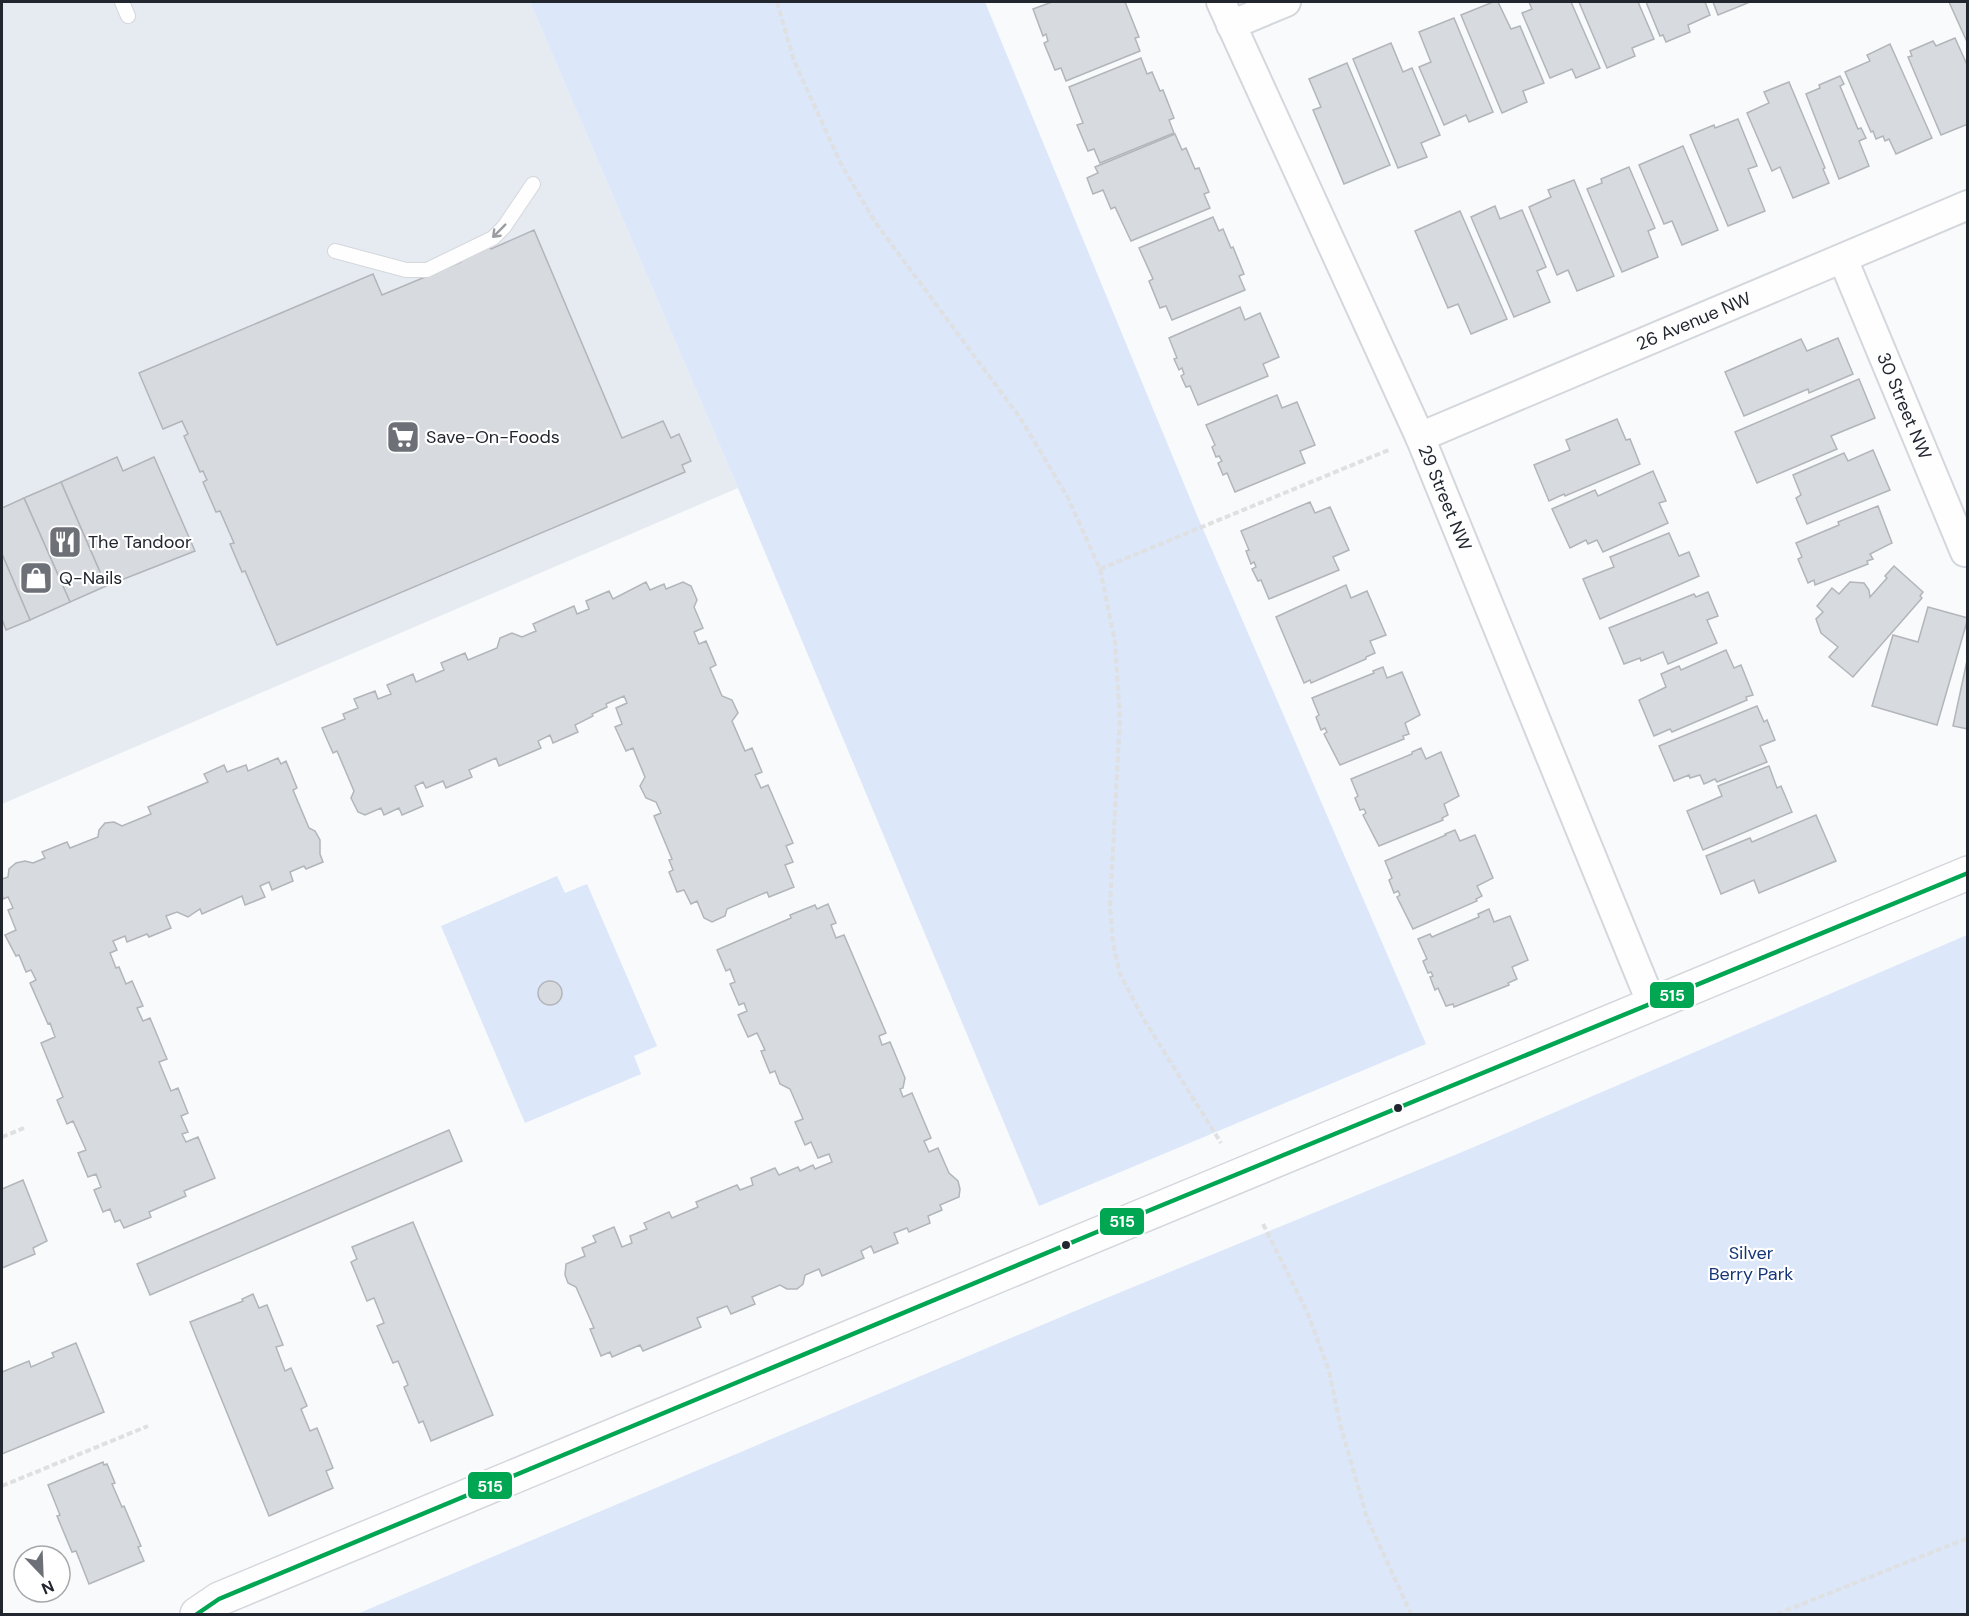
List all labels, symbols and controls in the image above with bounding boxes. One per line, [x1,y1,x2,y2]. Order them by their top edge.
one-way arrow [491,224,506,239]
street label: 26 Avenue NW [1632,286,1755,356]
street label: 30 Street NW [1871,349,1937,463]
supermarket icon: Save-On-Foods [385,419,421,455]
place label: Save-On-Foods [426,425,560,449]
street label: 29 Street NW [1413,441,1477,554]
restaurant icon: The Tandoor [47,524,83,560]
place label: The Tandoor [88,530,192,554]
shop icon: Q-Nails [18,560,54,596]
place label: Q-Nails [59,566,122,590]
line badge: 515 [1649,981,1695,1009]
text: 515 [1659,985,1685,1006]
unlabelled marker [1392,1102,1404,1114]
line badge: 515 [1099,1207,1145,1236]
text: 515 [1109,1211,1135,1232]
unlabelled marker [1060,1239,1072,1251]
park label: Silver Berry Park [1709,1241,1793,1286]
line badge: 515 [467,1471,513,1500]
text: 515 [477,1476,503,1497]
north arrow [12,1544,72,1604]
text: N [38,1575,57,1599]

